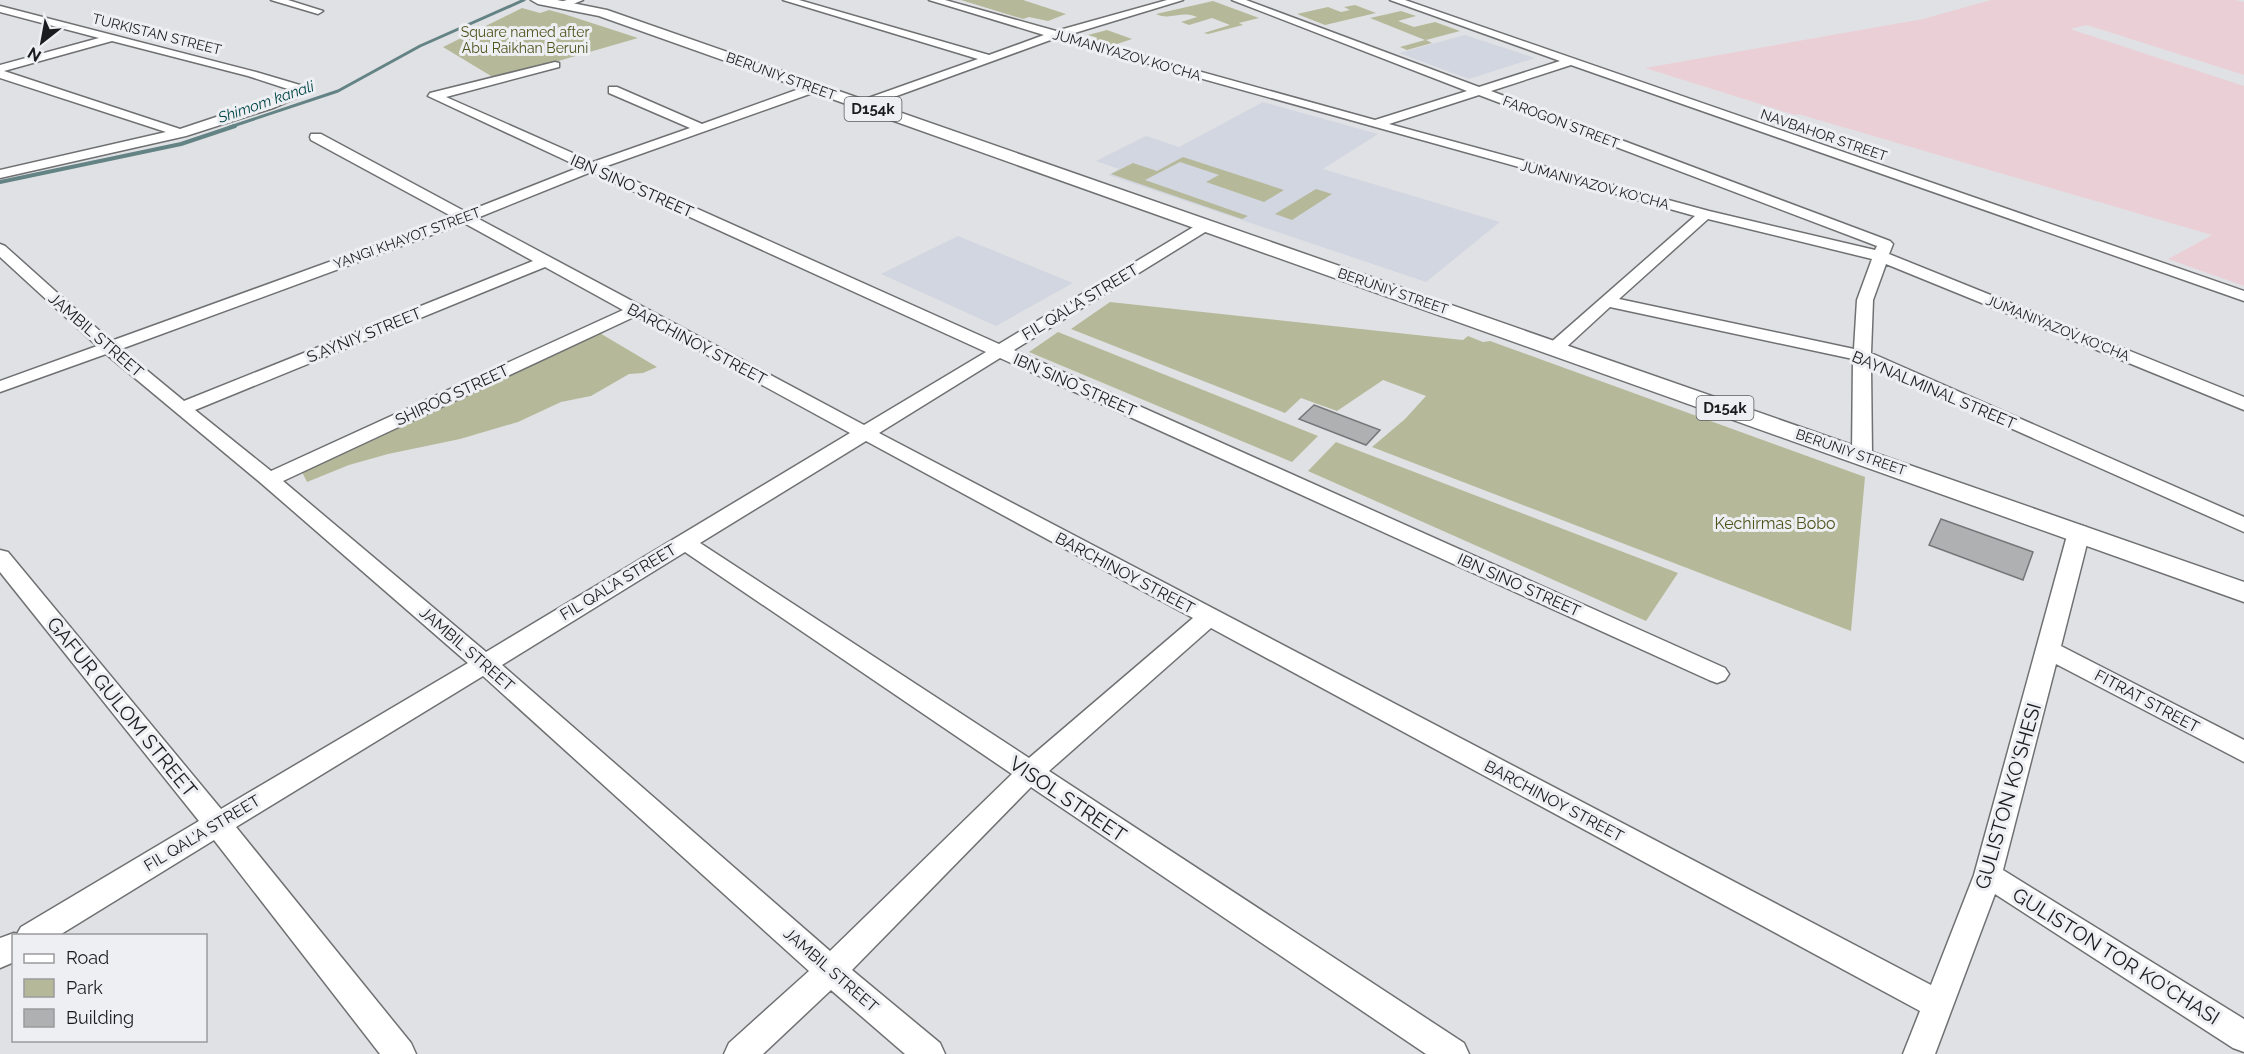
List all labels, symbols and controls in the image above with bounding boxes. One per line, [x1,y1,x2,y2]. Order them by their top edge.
street label: TURKISTAN STREET [91,10,224,58]
north arrow [12,12,72,72]
park label: Square named after Abu Raikhan Beruni [461,24,589,56]
street label: JUMANIYAZOV KO'CHA [1051,26,1203,84]
text: N [24,43,45,66]
street label: BERUNIY STREET [724,49,839,103]
water label: Shimom kanali [215,77,317,127]
street label: FAROGON STREET [1501,92,1622,152]
road number: D154k [844,97,902,121]
street label: NAVBAHOR STREET [1759,106,1890,164]
street label: IBN SINO STREET [568,150,697,222]
street label: JUMANIYAZOV KO'CHA [1519,157,1672,213]
street label: YANGI KHAYOT STREET [331,204,483,272]
street label: FIL QAL'A STREET [1018,260,1142,344]
street label: BERUNIY STREET [1336,265,1451,318]
street label: JAMBIL STREET [45,289,147,381]
street label: JUMANIYAZOV KO'CHA [1984,292,2133,364]
street label: BARCHINOY STREET [624,299,770,389]
street label: S.AYNIY STREET [304,303,424,367]
street label: BAYNALMINAL STREET [1849,347,2019,433]
street label: IBN SINO STREET [1011,349,1140,421]
street label: SHIROQ STREET [392,360,512,430]
road number: D154k [1696,396,1754,420]
street label: BERUNIY STREET [1794,426,1909,479]
park label: Kechirmas Bobo [1714,514,1836,533]
street label: BARCHINOY STREET [1052,528,1198,618]
street label: FIL QAL'A STREET [556,540,680,624]
street label: IBN SINO STREET [1455,549,1584,621]
street label: JAMBIL STREET [416,603,518,695]
street label: GAFUR GULOM STREET [42,612,202,802]
street label: FITRAT STREET [2091,665,2203,737]
street label: GULISTON KO'SHESI [1970,700,2046,892]
street label: VISOL STREET [1005,751,1131,847]
street label: BARCHINOY STREET [1481,756,1627,846]
street label: FIL QAL'A STREET [140,791,264,875]
street label: GULISTON TOR KO'CHASI [2008,882,2224,1030]
street label: JAMBIL STREET [780,924,882,1016]
legend [12,934,207,1042]
text: Road [66,947,109,968]
text: Park [66,977,103,998]
text: Building [66,1007,134,1028]

